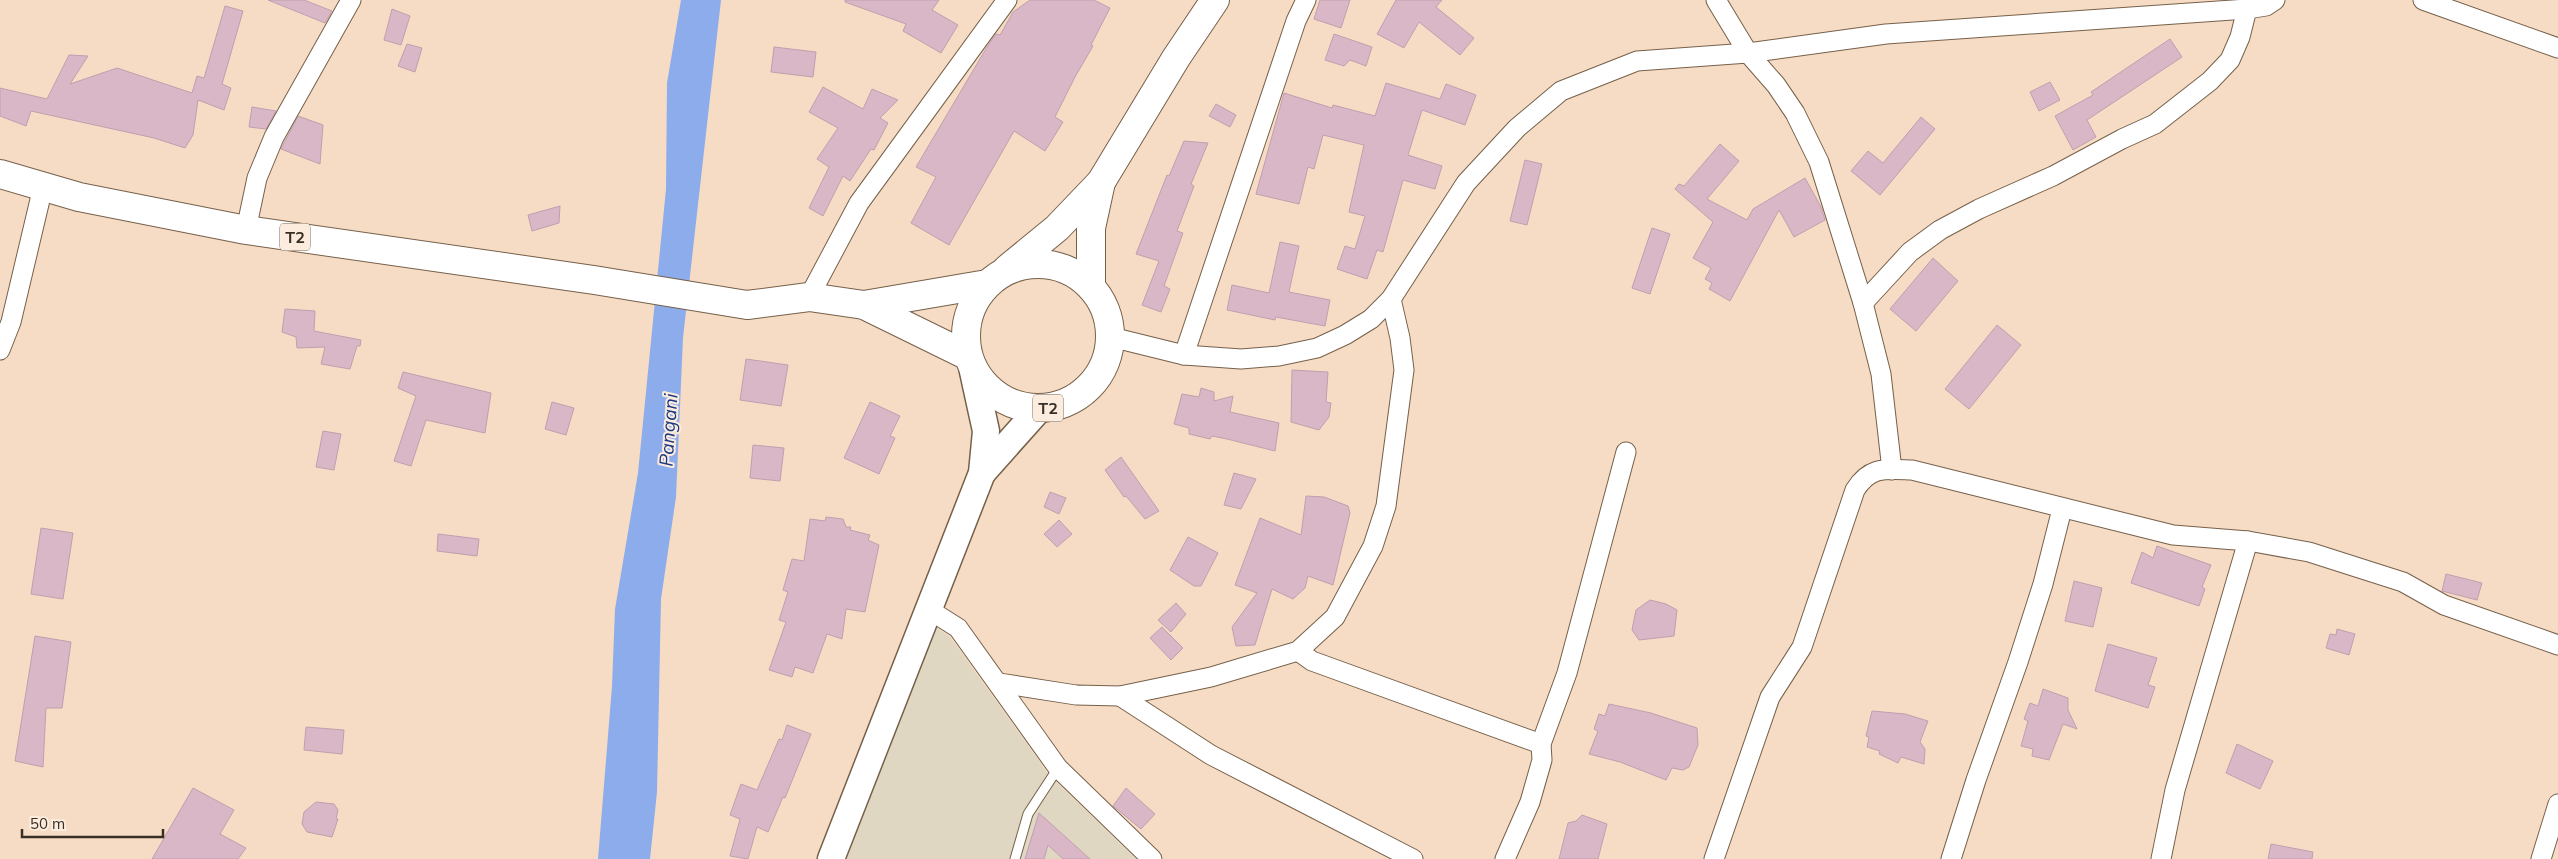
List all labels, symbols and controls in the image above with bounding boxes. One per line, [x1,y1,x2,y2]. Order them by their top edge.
road number: T2 [280,223,310,250]
water label: Pangani [653,392,683,467]
road number: T2 [1033,394,1063,422]
scale bar [22,806,164,838]
text: 50 m [30,814,65,833]

